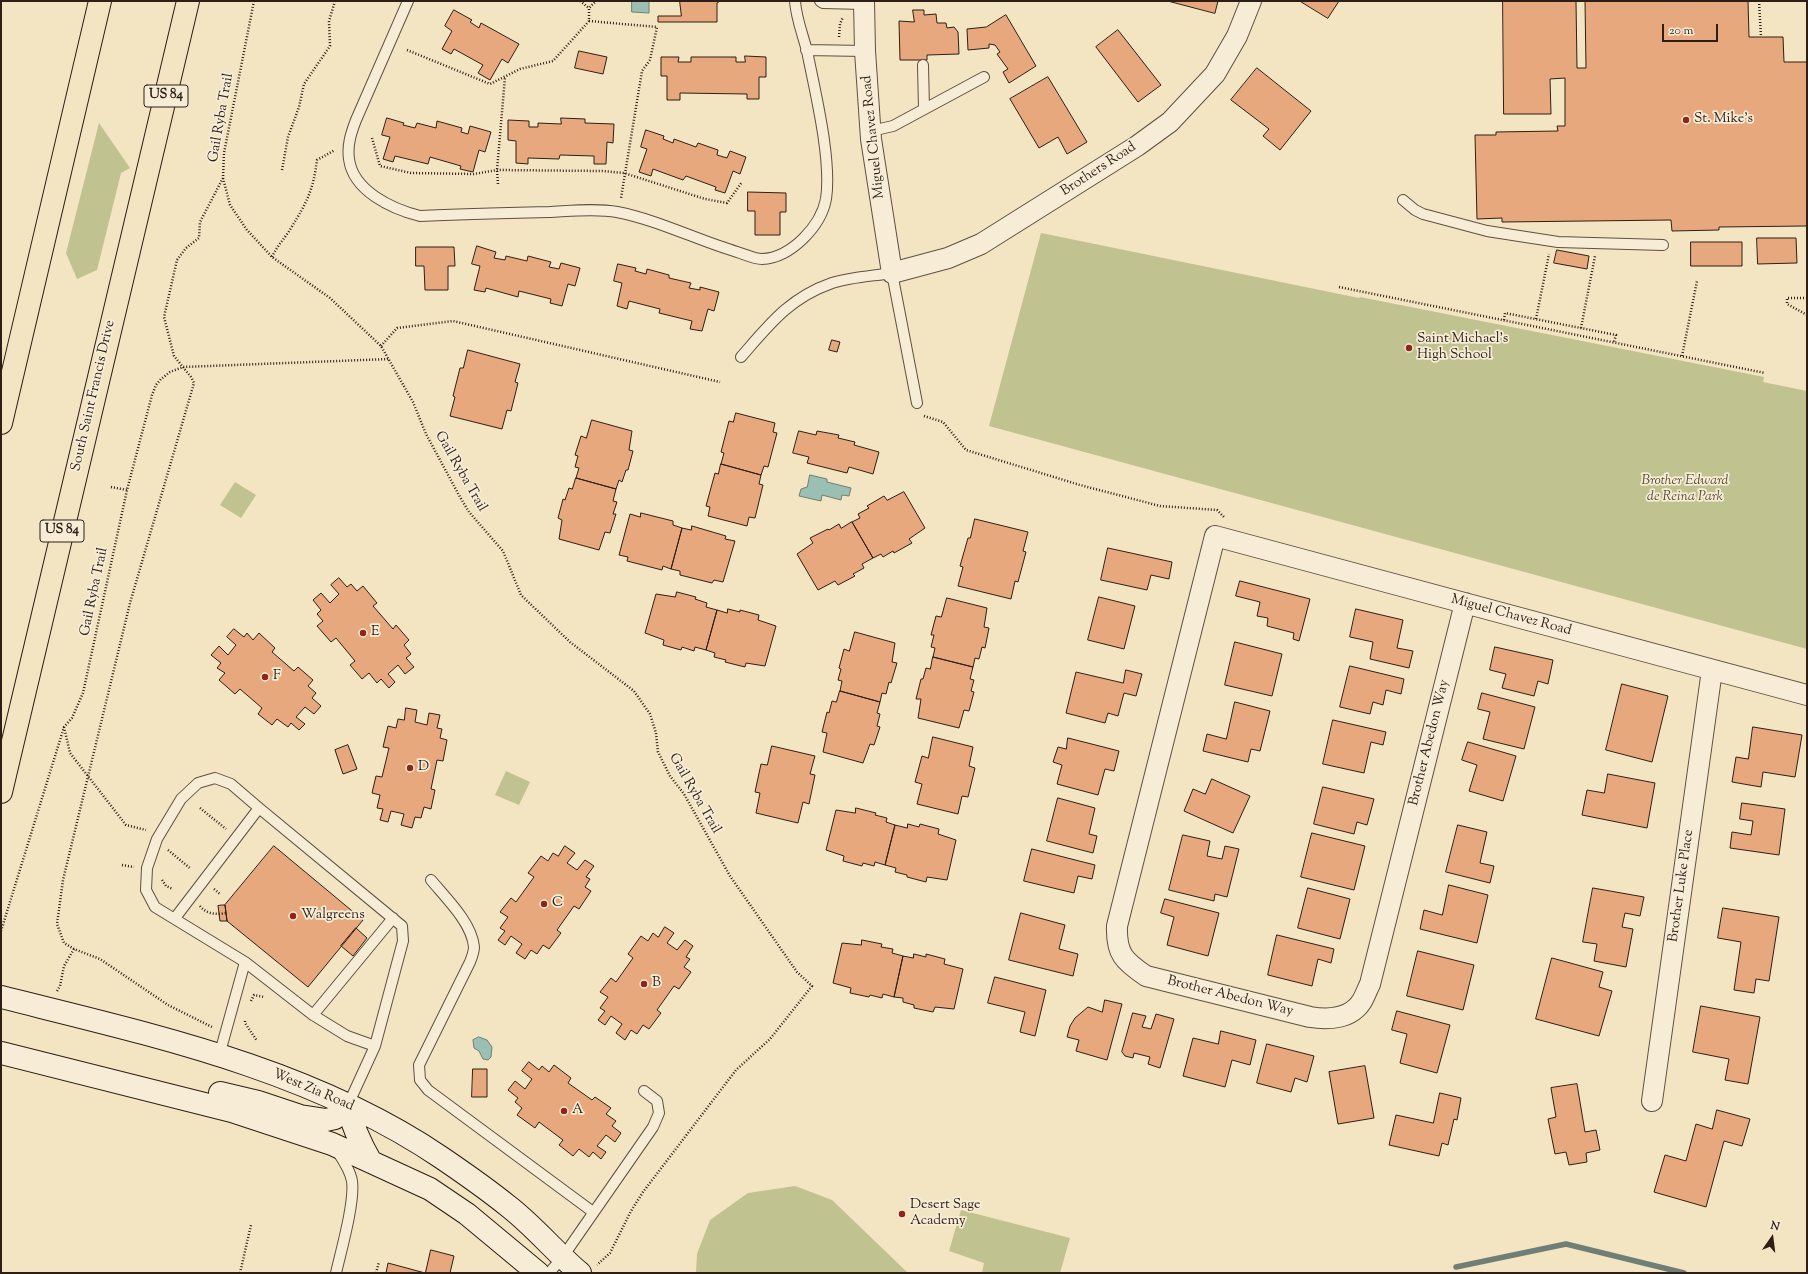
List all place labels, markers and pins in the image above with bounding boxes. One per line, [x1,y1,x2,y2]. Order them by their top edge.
place label: St. Mike's [1694,112,1753,128]
marker: St. Mike's [1681,115,1691,125]
place label: Saint Michael's High School [1417,332,1508,364]
marker: Saint Michael's High School [1404,343,1414,353]
place label: E [371,625,379,641]
marker: E [358,628,368,638]
place label: F [273,669,281,685]
marker: F [260,672,270,682]
place label: D [418,760,429,776]
marker: D [405,763,415,773]
place label: C [552,896,563,912]
marker: C [539,899,549,909]
place label: Walgreens [301,908,365,924]
marker: Walgreens [288,911,298,921]
place label: B [652,976,661,992]
marker: B [639,979,649,989]
place label: A [572,1103,583,1119]
marker: A [559,1106,569,1116]
place label: Desert Sage Academy [910,1198,981,1230]
marker: Desert Sage Academy [897,1209,907,1219]

